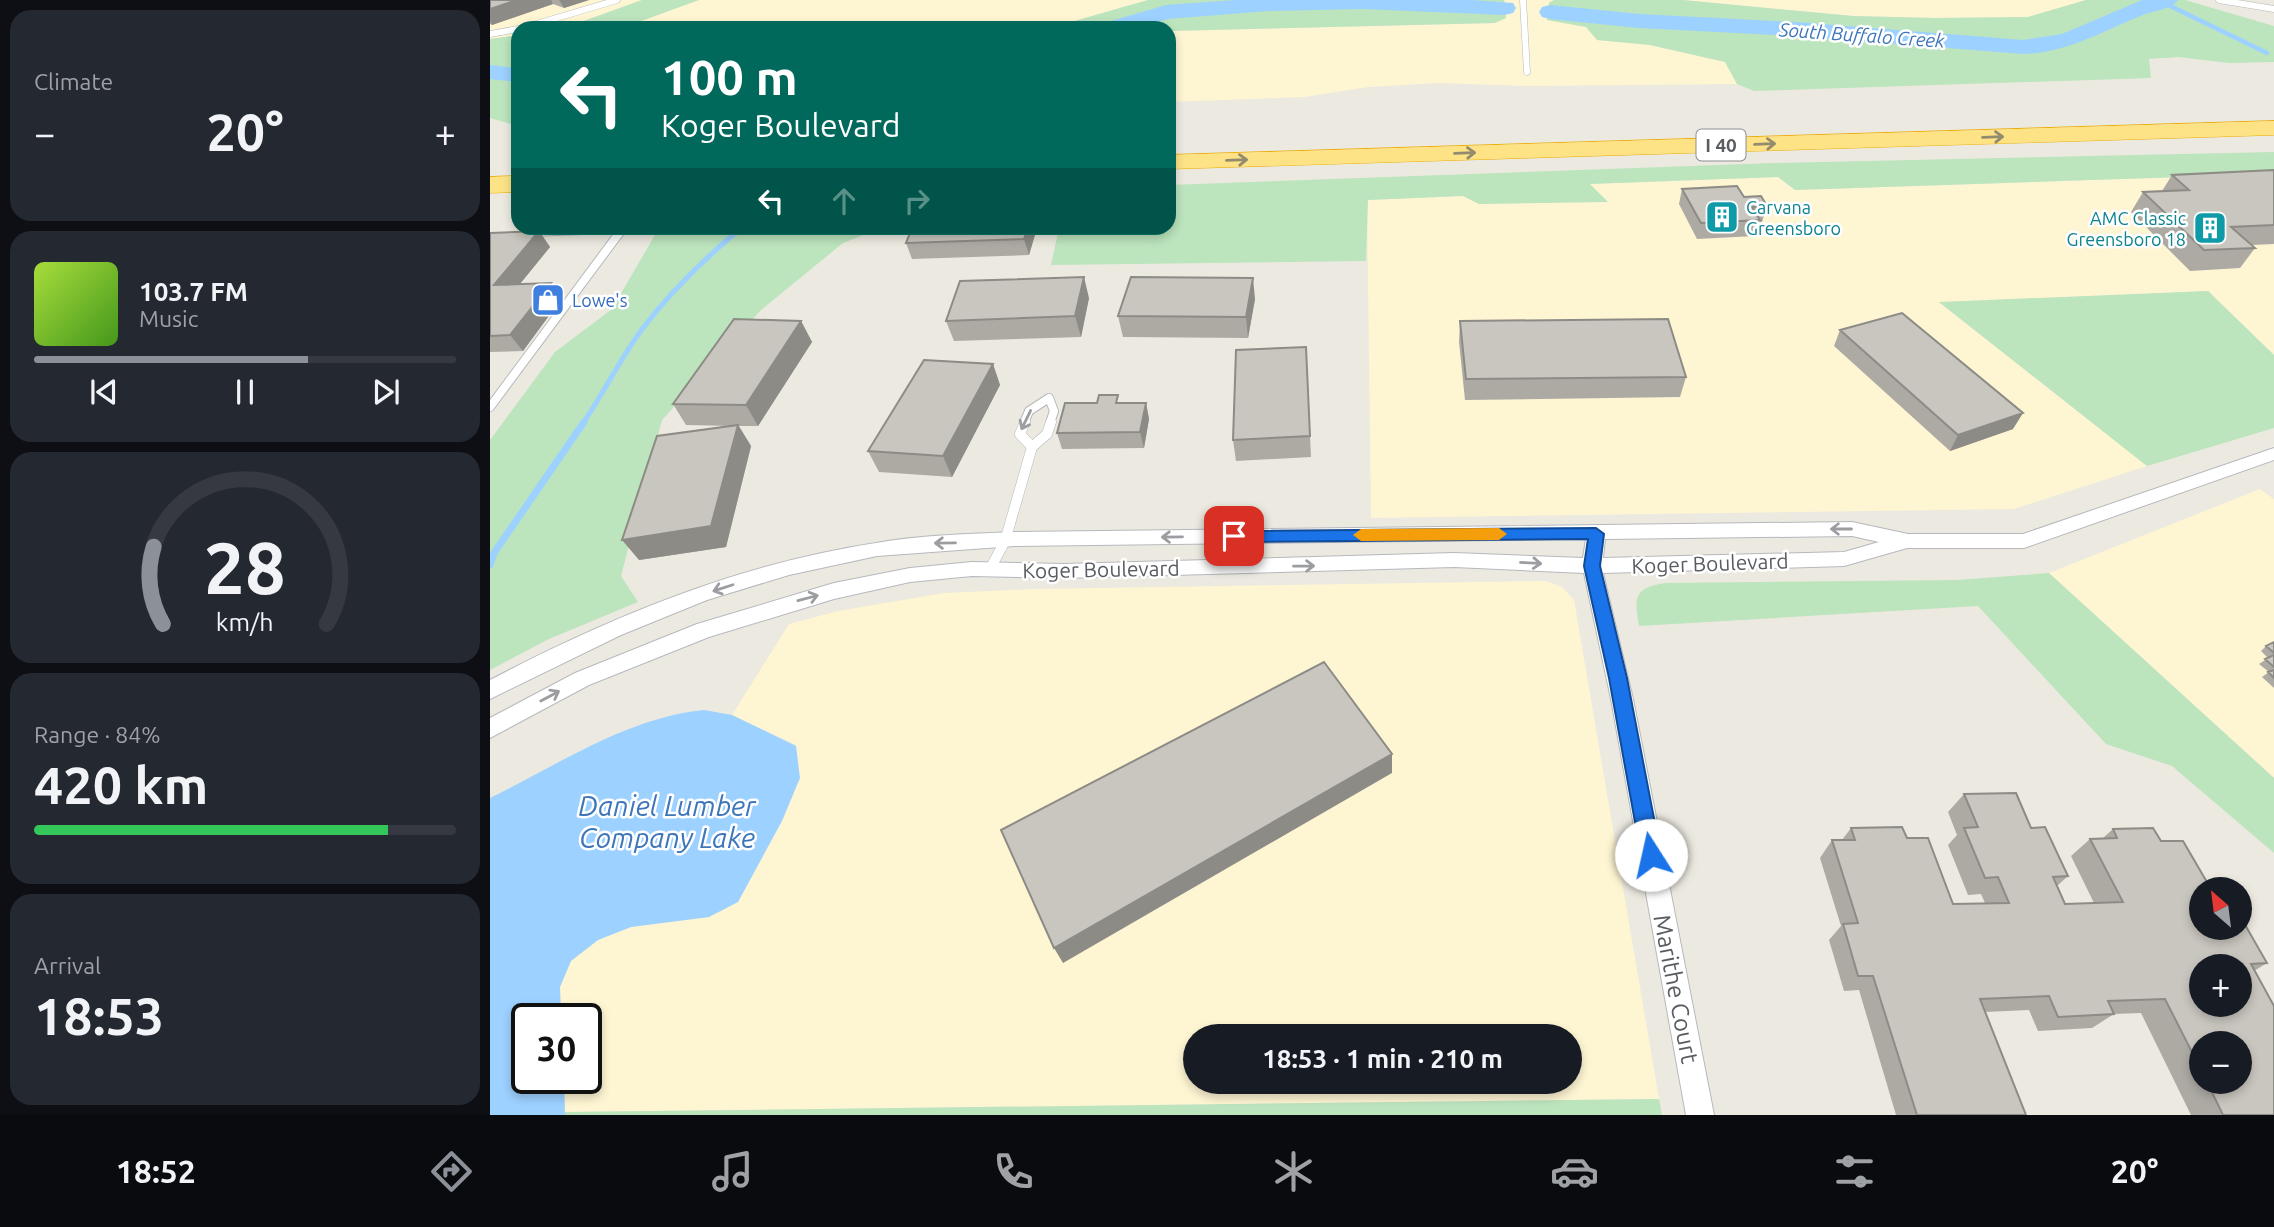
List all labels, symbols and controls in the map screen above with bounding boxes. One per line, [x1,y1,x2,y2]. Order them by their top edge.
water label: South Buffalo Creek [1777,18,1946,52]
icon: left [546,49,637,140]
text: 100 m [661,49,798,104]
text: Climate [34,69,113,94]
text: 20° [206,103,284,161]
text: Koger Boulevard [661,107,901,143]
text: − [34,112,55,154]
text: + [435,112,456,154]
road number: I 40 [1696,130,1746,160]
one-way arrow [1981,130,2004,143]
one-way arrow [1754,137,1777,150]
one-way arrow [1453,146,1476,160]
one-way arrow [1225,154,1248,167]
icon: left [752,182,790,220]
icon: ahead [825,182,863,220]
icon: right [898,182,936,220]
place label: Carvana Greensboro [1746,197,1841,238]
building icon: Carvana Greensboro [1703,198,1741,236]
place label: AMC Classic Greensboro 18 [2066,208,2186,249]
building icon: AMC Classic Greensboro 18 [2191,209,2229,247]
text: 103.7 FM [139,277,248,306]
shop icon: Lowe's [529,281,567,319]
place label: Lowe's [572,290,628,310]
text: Music [139,306,198,331]
icon: previous [85,373,123,411]
icon: pause [226,373,264,411]
icon: next [367,373,405,411]
one-way arrow [1019,409,1032,430]
pin [1204,506,1264,566]
icon: arrive [1215,517,1253,555]
one-way arrow [1829,522,1852,536]
text: 28 [204,526,286,608]
one-way arrow [1161,531,1184,544]
one-way arrow [933,536,956,549]
street label: Koger Boulevard [1631,548,1789,578]
street label: Koger Boulevard [1022,556,1180,582]
one-way arrow [1519,557,1542,570]
one-way arrow [1292,559,1315,573]
one-way arrow [712,583,734,595]
one-way arrow [796,591,819,604]
text: km/h [216,607,274,635]
one-way arrow [539,689,560,702]
text: Range · 84% [34,722,161,747]
text: 420 km [34,756,208,814]
water label: Daniel Lumber Company Lake [578,790,757,853]
position arrow [1614,818,1688,892]
north arrow [2189,877,2252,940]
map controls [2189,877,2252,1094]
street label: Marithe Court [1648,912,1704,1066]
text: Arrival [34,953,101,978]
button: + [2189,954,2252,1017]
text: 18:53 [34,987,164,1045]
speed limit sign: 30 [511,1003,602,1094]
button: − [2189,1031,2252,1094]
text: 18:53 · 1 min · 210 m [1262,1044,1503,1073]
icon: directions [427,1147,476,1196]
icon: music [708,1147,757,1196]
icon: phone [989,1147,1038,1196]
icon: climate [1269,1147,1318,1196]
icon: car [1550,1147,1599,1196]
icon: filters [1830,1147,1879,1196]
text: 18:52 [116,1153,196,1189]
text: 20° [2111,1153,2158,1189]

